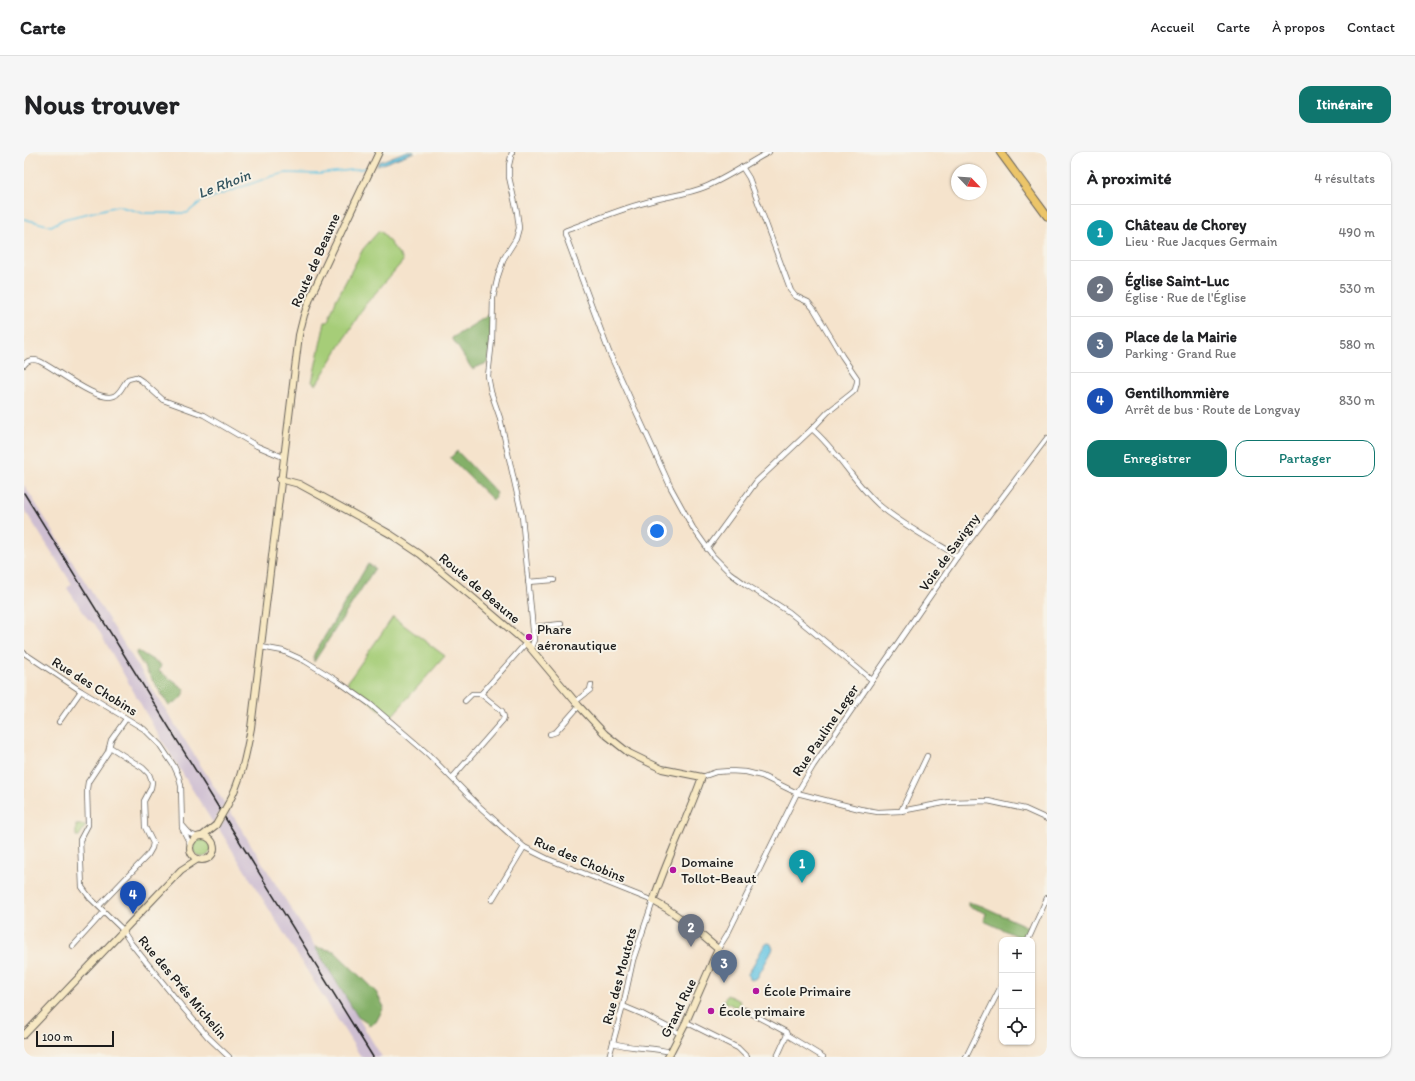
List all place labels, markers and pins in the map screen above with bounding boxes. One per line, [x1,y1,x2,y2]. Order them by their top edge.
place label: Phare aéronautique [537,621,617,654]
marker: Phare aéronautique [524,632,534,642]
pin: 1 [789,850,815,883]
place label: Domaine Tollot-Beaut [681,854,757,887]
marker: Domaine Tollot-Beaut [668,865,678,875]
pin: 4 [120,881,146,914]
pin: 2 [678,914,704,947]
pin: 3 [711,950,737,983]
place label: École Primaire [764,983,851,1000]
marker: École Primaire [751,986,761,996]
place label: École primaire [719,1003,805,1020]
marker: École primaire [706,1006,716,1016]

